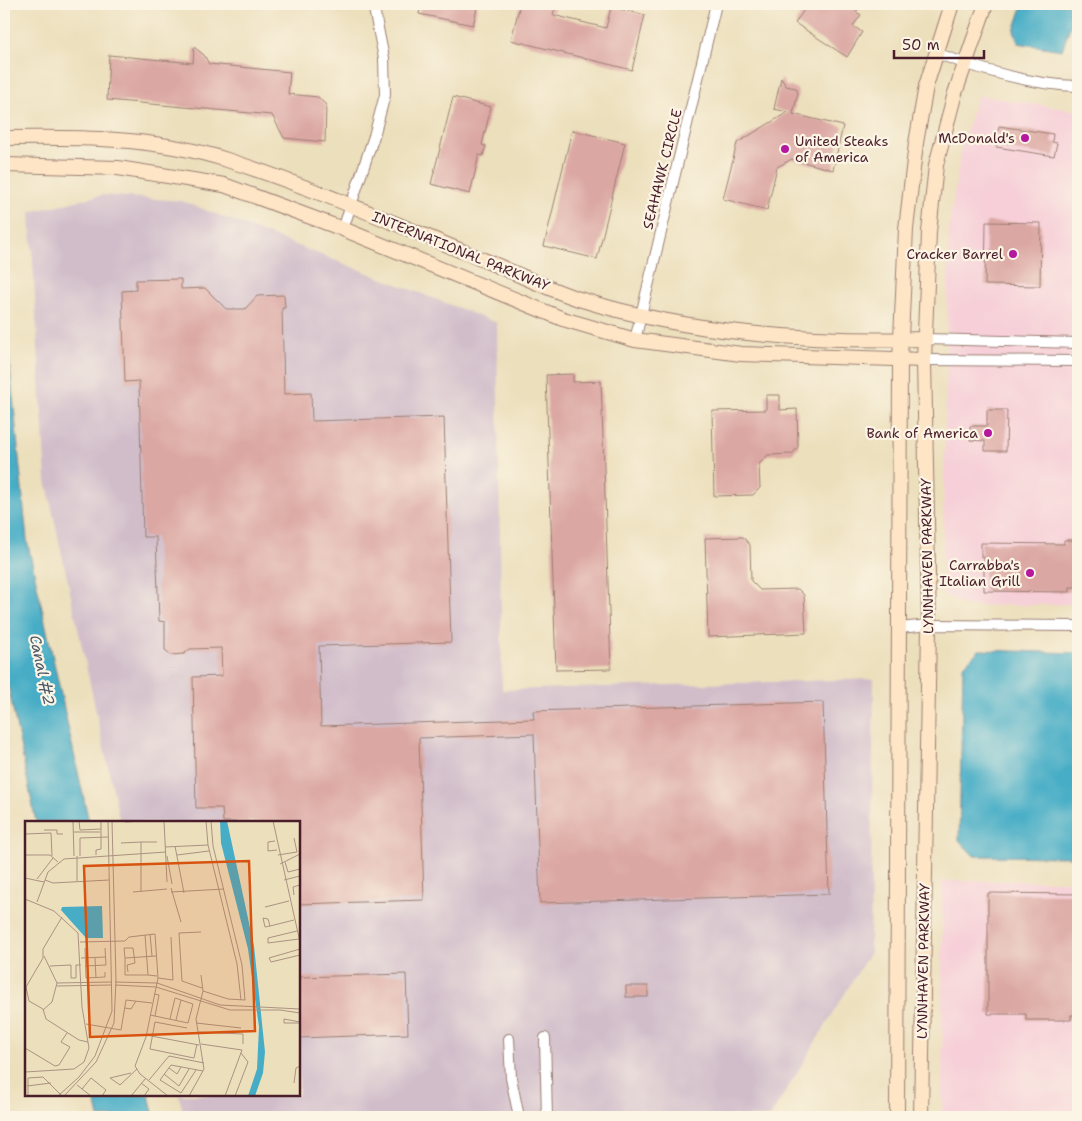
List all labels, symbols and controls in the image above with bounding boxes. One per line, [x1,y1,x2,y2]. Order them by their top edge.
scale bar [894,28,984,60]
text: 50 m [902,35,940,55]
street label: SEAHAWK CIRCLE [638,107,686,231]
place label: McDonald's [938,129,1015,147]
place label: United Steaks of America [795,132,888,166]
marker: McDonald's [1019,132,1031,144]
marker: United Steaks of America [779,143,791,155]
street label: INTERNATIONAL PARKWAY [369,207,553,295]
place label: Cracker Barrel [907,245,1004,263]
marker: Cracker Barrel [1007,248,1019,260]
place label: Bank of America [866,424,978,442]
marker: Bank of America [982,427,994,439]
street label: LYNNHAVEN PARKWAY [917,477,937,634]
place label: Carrabba's Italian Grill [939,556,1021,590]
marker: Carrabba's Italian Grill [1024,567,1036,579]
water label: Canal #2 [25,633,59,707]
inset map [25,821,300,1096]
street label: LYNNHAVEN PARKWAY [913,882,933,1039]

